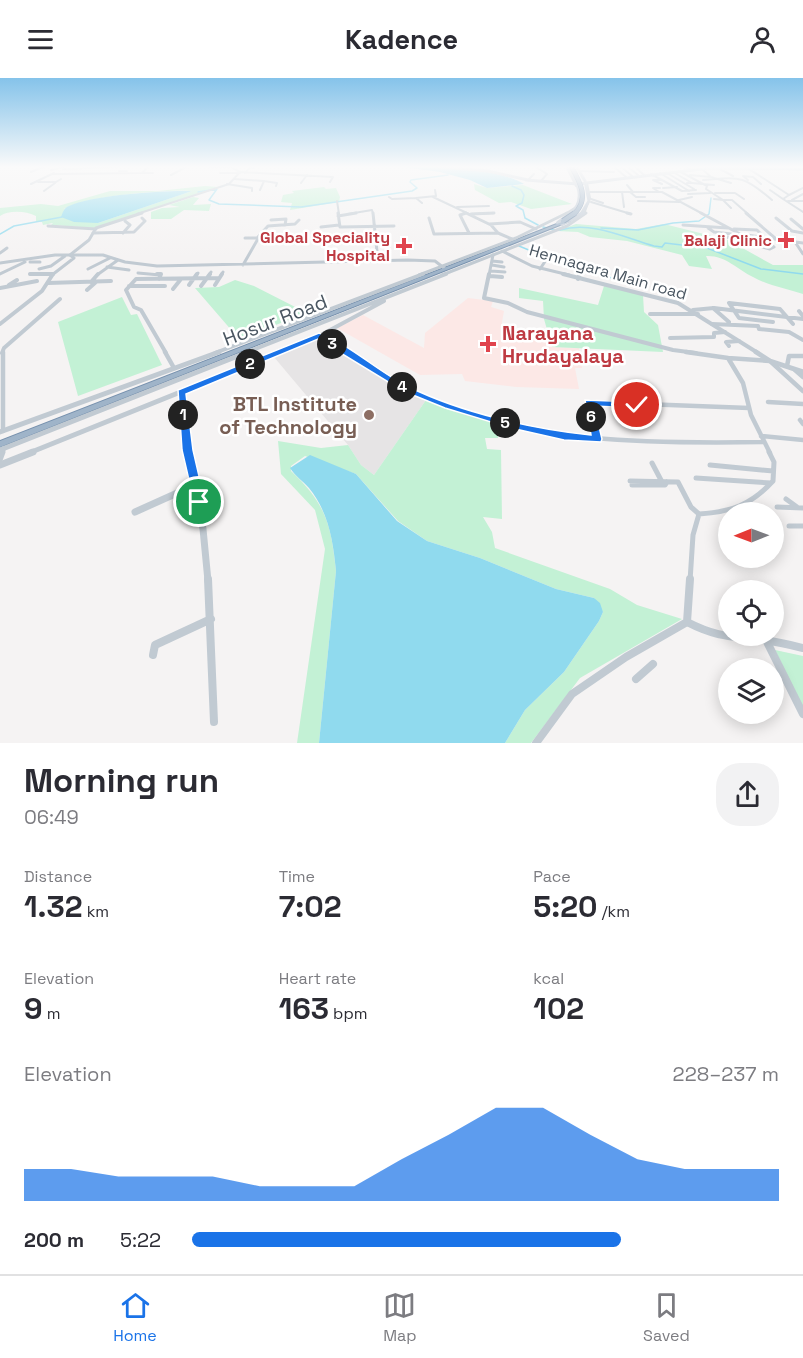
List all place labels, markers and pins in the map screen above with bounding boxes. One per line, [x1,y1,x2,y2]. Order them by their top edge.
place label: Global Speciality Hospital [260,227,390,266]
place label: Balaji Clinic [684,230,772,251]
marker: Balaji Clinic [777,231,795,249]
marker: Global Speciality Hospital [395,237,413,255]
place label: Narayana Hrudayalaya [502,320,624,369]
pin: 3 [317,329,347,359]
marker: Narayana Hrudayalaya [479,335,497,353]
pin: 2 [235,349,265,379]
pin: 4 [387,372,417,402]
pin [611,379,662,430]
place label: BTL Institute of Technology [219,391,357,440]
pin: 1 [168,400,198,430]
pin: 6 [576,402,606,432]
marker: BTL Institute of Technology [362,408,376,422]
pin: 5 [490,408,520,438]
pin [173,476,224,527]

